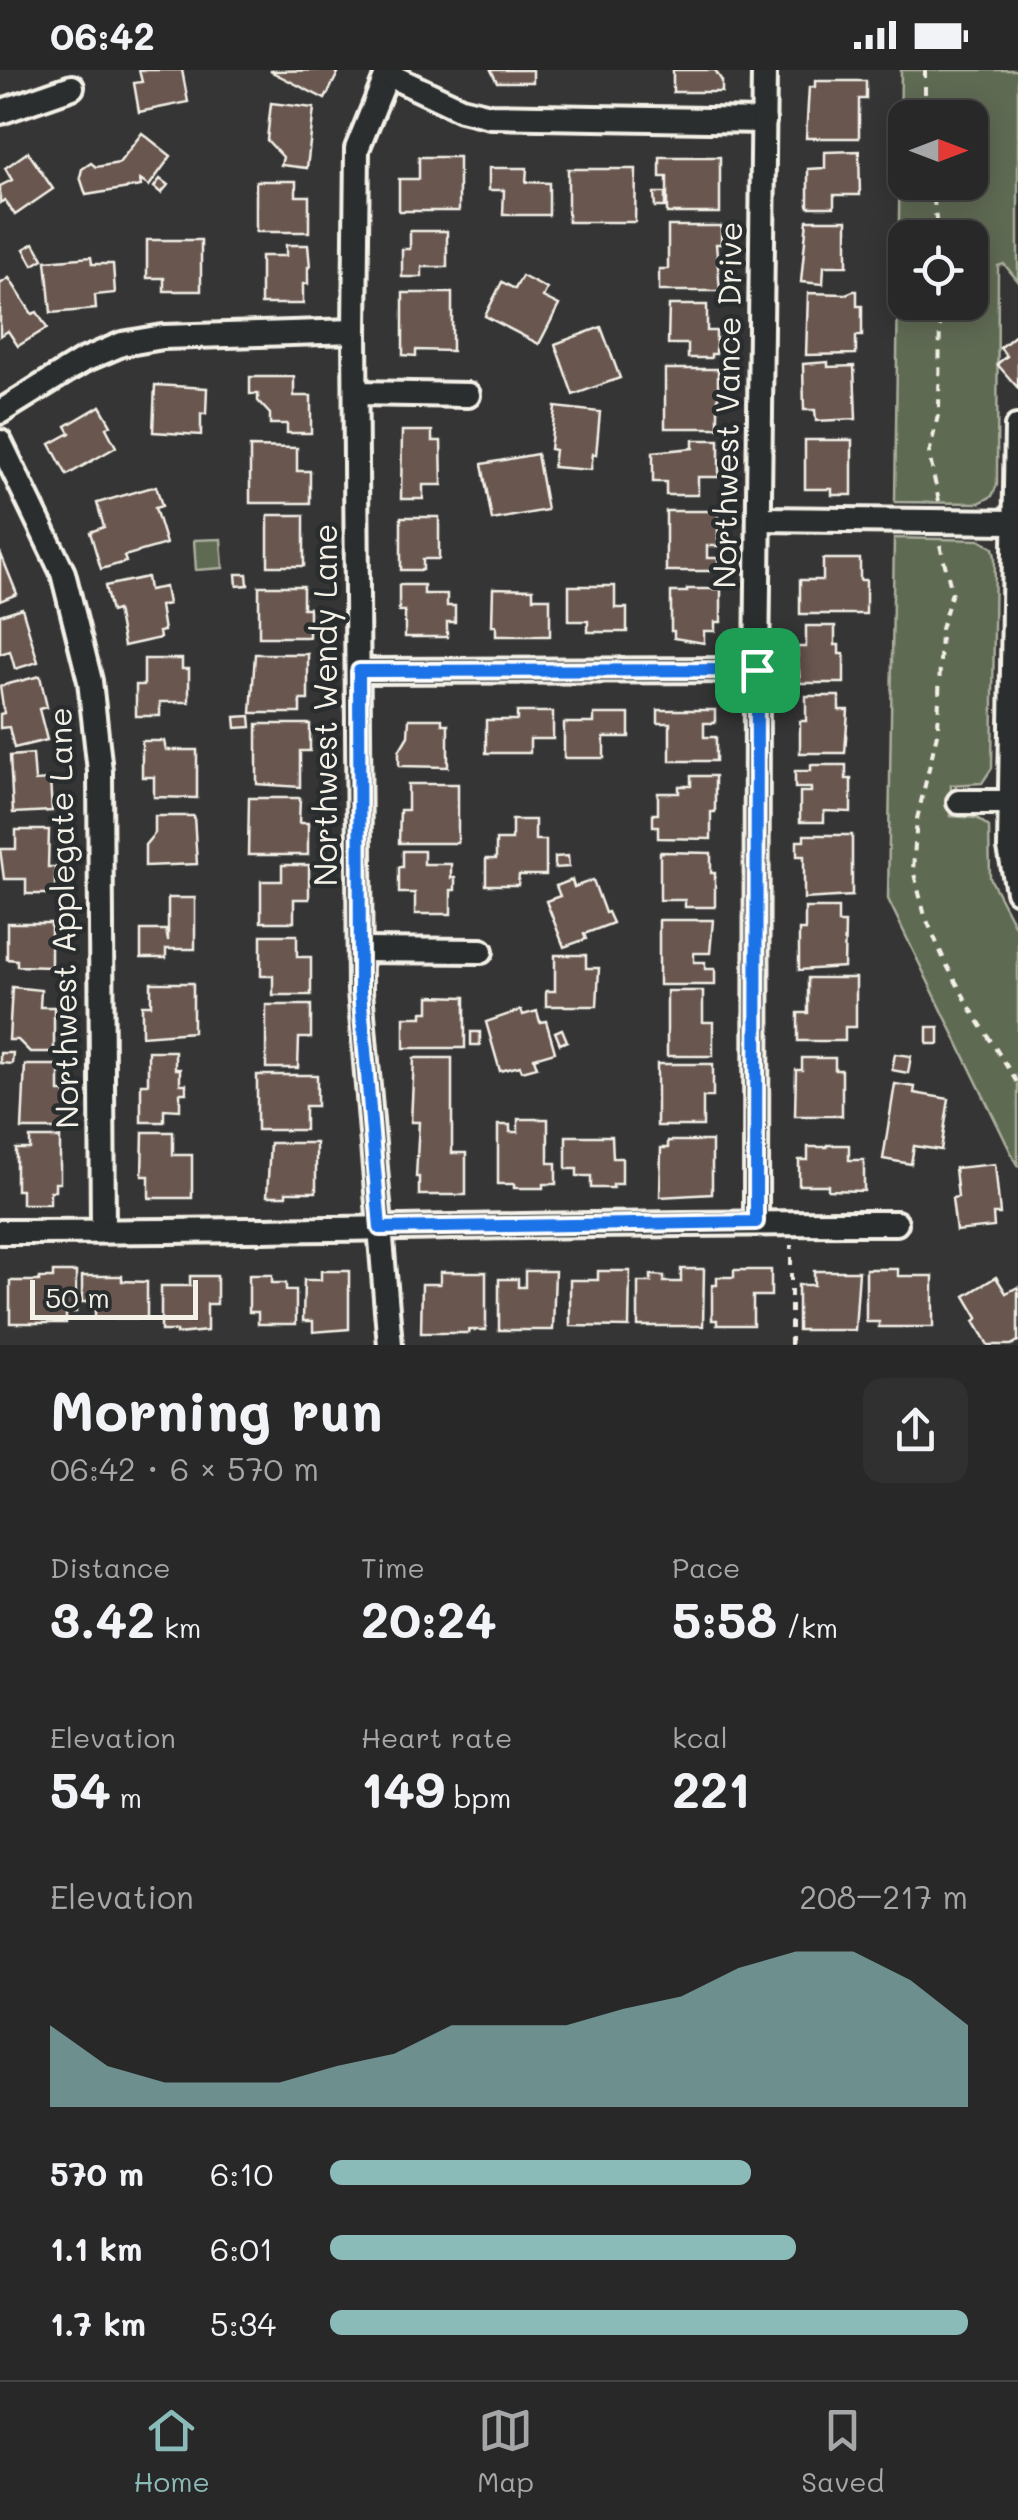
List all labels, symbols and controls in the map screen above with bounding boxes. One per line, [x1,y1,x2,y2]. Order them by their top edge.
text: 06:42 [50,10,155,60]
north arrow [888,100,988,200]
map controls [888,100,988,320]
button: locate [888,220,988,320]
street label: Northwest Vance Drive [702,221,750,589]
street label: Northwest Wendy Lane [303,524,346,886]
pin [715,628,800,713]
icon: arrive [730,643,785,698]
street label: Northwest Applegate Lane [37,707,87,1129]
scale bar [30,1275,198,1320]
text: 50 m [45,1279,110,1315]
text: Morning run [50,1373,383,1445]
button: share [863,1378,968,1483]
text: 06:42 · 6 × 570 m [50,1447,319,1489]
text: Distance [50,1549,171,1585]
text: Time [361,1549,425,1585]
text: Pace [672,1549,740,1585]
text: 3.42 [50,1585,155,1651]
text: 20:24 [361,1585,497,1651]
text: 5:58 [672,1585,777,1651]
text: km [155,1609,201,1645]
text: /km [777,1609,838,1645]
text: Elevation [50,1719,176,1755]
text: Heart rate [361,1719,512,1755]
text: kcal [672,1719,728,1755]
text: 54 [50,1755,111,1821]
text: 149 [361,1755,445,1821]
text: 221 [672,1755,750,1821]
text: m [111,1779,142,1815]
text: bpm [445,1779,511,1815]
text: Elevation [50,1875,194,1917]
text: 208–217 m [799,1875,968,1917]
text: 570 m [50,2152,144,2194]
text: 6:10 [210,2152,273,2194]
text: 1.1 km [50,2227,142,2269]
text: 6:01 [210,2227,273,2269]
text: 1.7 km [50,2302,146,2344]
text: 5:34 [210,2302,276,2344]
tab: Home [134,2403,210,2499]
tab: Map [477,2403,534,2499]
tab: Saved [801,2403,884,2499]

